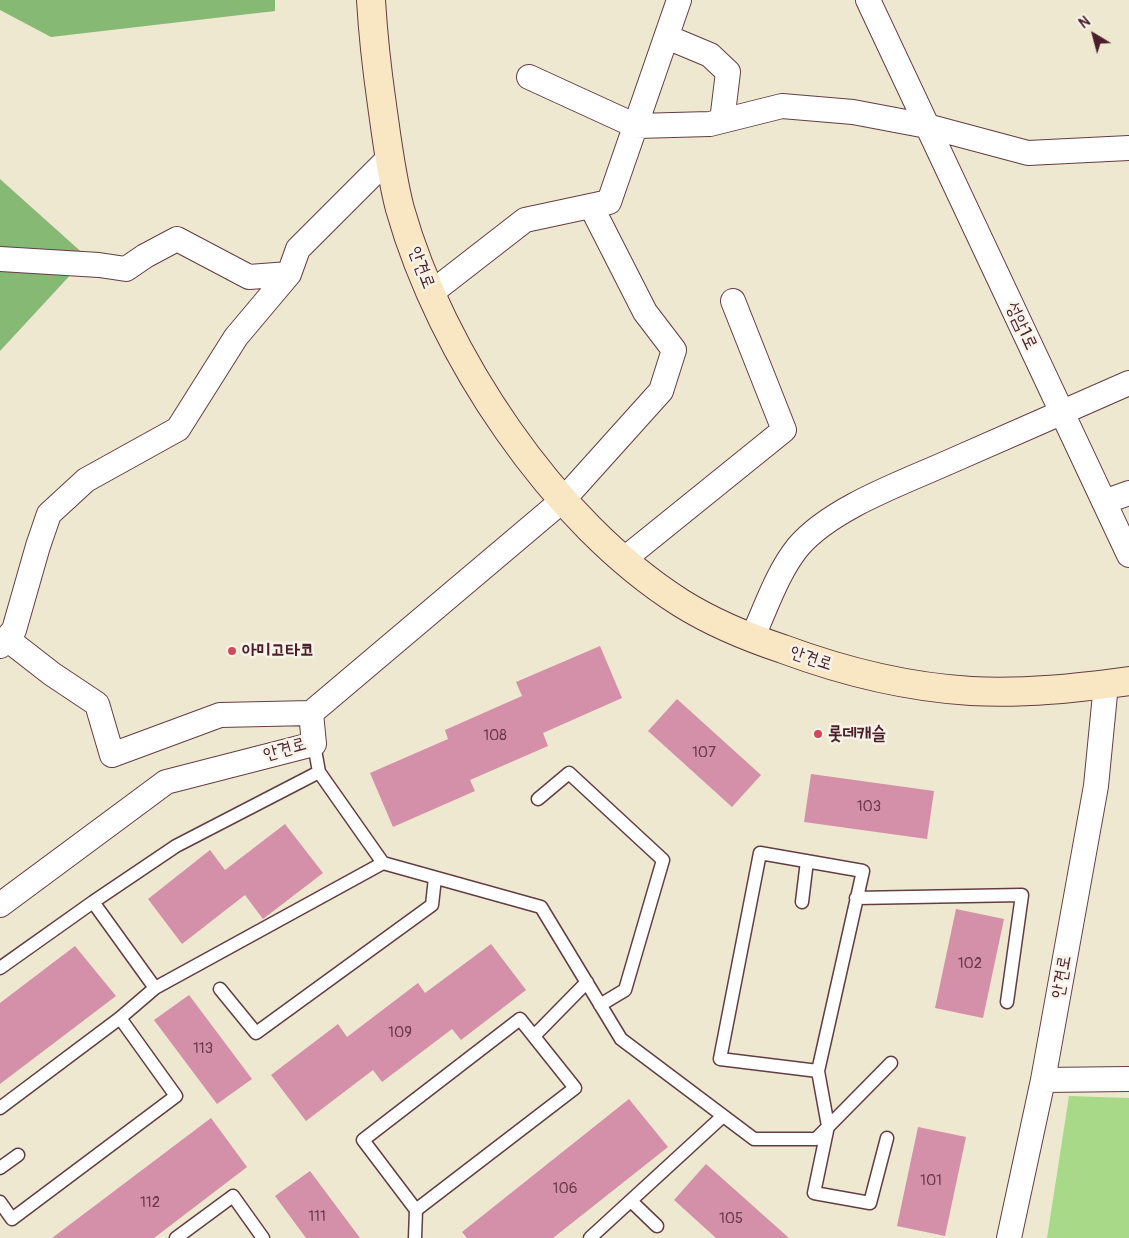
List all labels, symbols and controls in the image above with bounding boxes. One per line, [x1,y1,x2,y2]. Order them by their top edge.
north arrow [1069,10,1119,60]
text: N [1076,13,1094,32]
street label: 안견로 [403,244,439,292]
street label: 성암1로 [1001,299,1041,353]
place label: 아미고타코 [242,640,314,662]
street label: 안견로 [787,642,835,676]
marker: 아미고타코 [226,645,238,657]
place label: 롯데캐슬 [828,723,886,745]
house number: 108 [483,727,507,745]
marker: 롯데캐슬 [812,728,824,740]
street label: 안견로 [261,734,309,766]
house number: 107 [692,744,716,762]
house number: 103 [857,798,881,816]
street label: 안견로 [1048,954,1076,1000]
house number: 102 [958,955,982,973]
house number: 109 [388,1024,412,1042]
house number: 113 [193,1040,213,1058]
house number: 101 [920,1172,942,1190]
house number: 106 [553,1180,577,1198]
house number: 112 [140,1194,160,1212]
house number: 111 [308,1208,326,1226]
house number: 105 [719,1210,743,1228]

